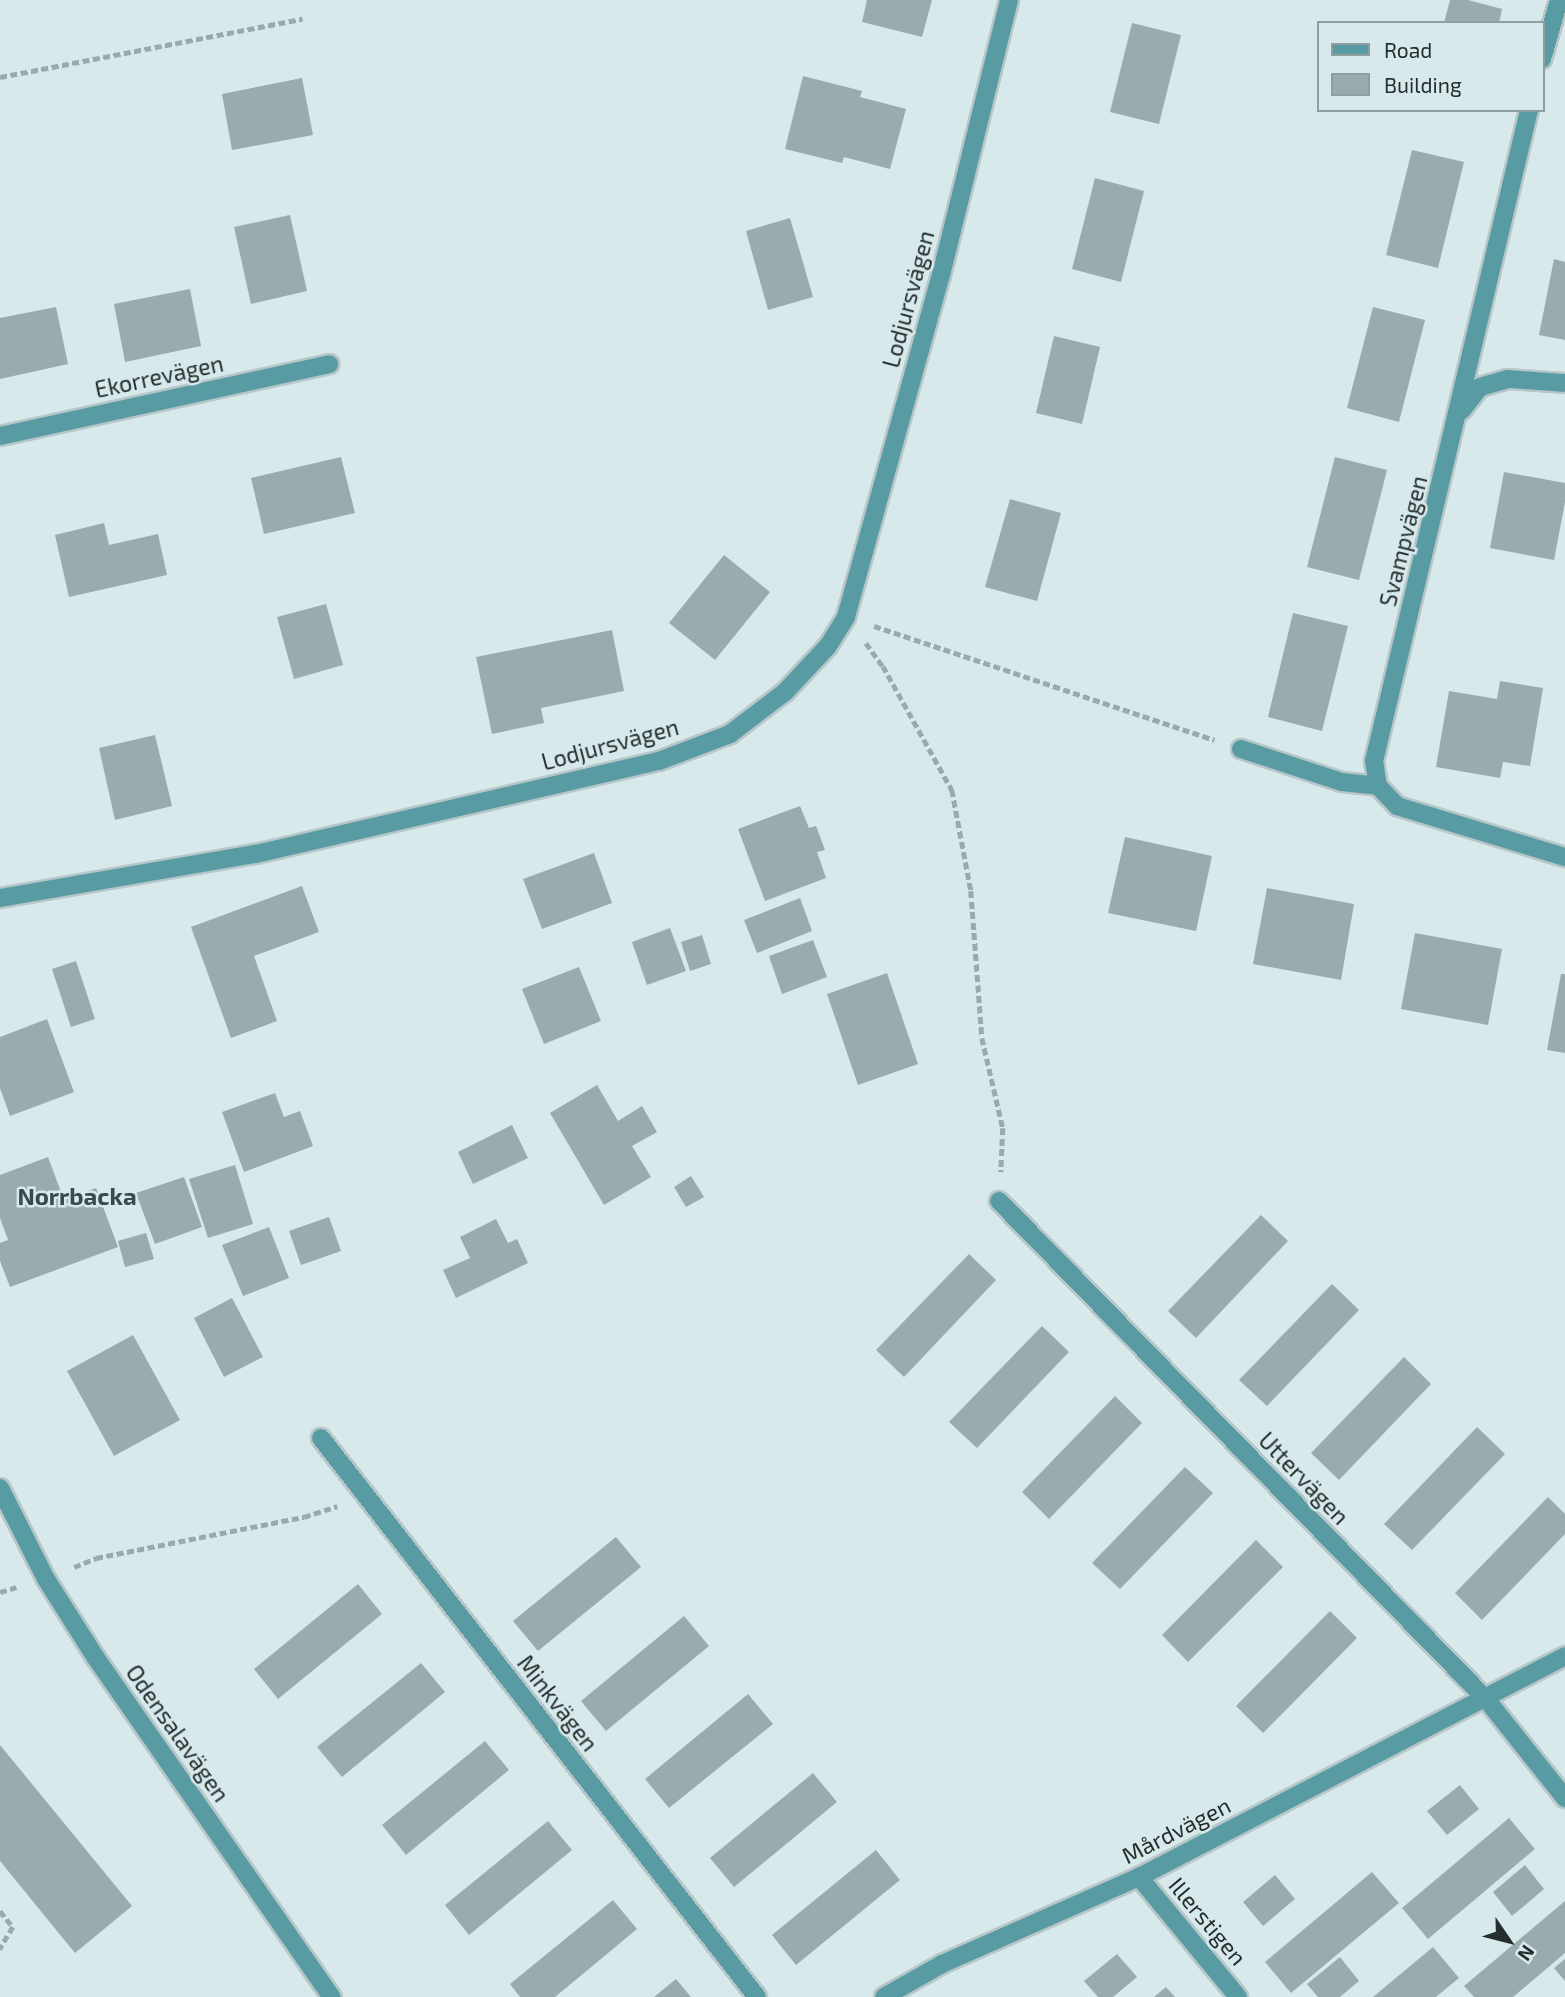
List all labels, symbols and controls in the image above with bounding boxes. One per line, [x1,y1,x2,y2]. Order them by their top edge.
legend [1316,21,1544,112]
text: Road [1384,37,1432,62]
text: Building [1384,72,1462,97]
street label: Lodjursvägen [876,227,940,371]
street label: Ekorrevägen [92,349,226,403]
street label: Svampvägen [1373,473,1433,609]
street label: Lodjursvägen [538,712,682,776]
district label: Norrbacka [17,1182,137,1210]
street label: Uttervägen [1253,1426,1355,1530]
street label: Minkvägen [512,1650,604,1756]
street label: Odensalavägen [120,1659,236,1807]
street label: Mårdvägen [1117,1791,1235,1869]
street label: Illerstigen [1163,1872,1253,1970]
north arrow [1474,1906,1544,1976]
text: N [1513,1941,1540,1966]

